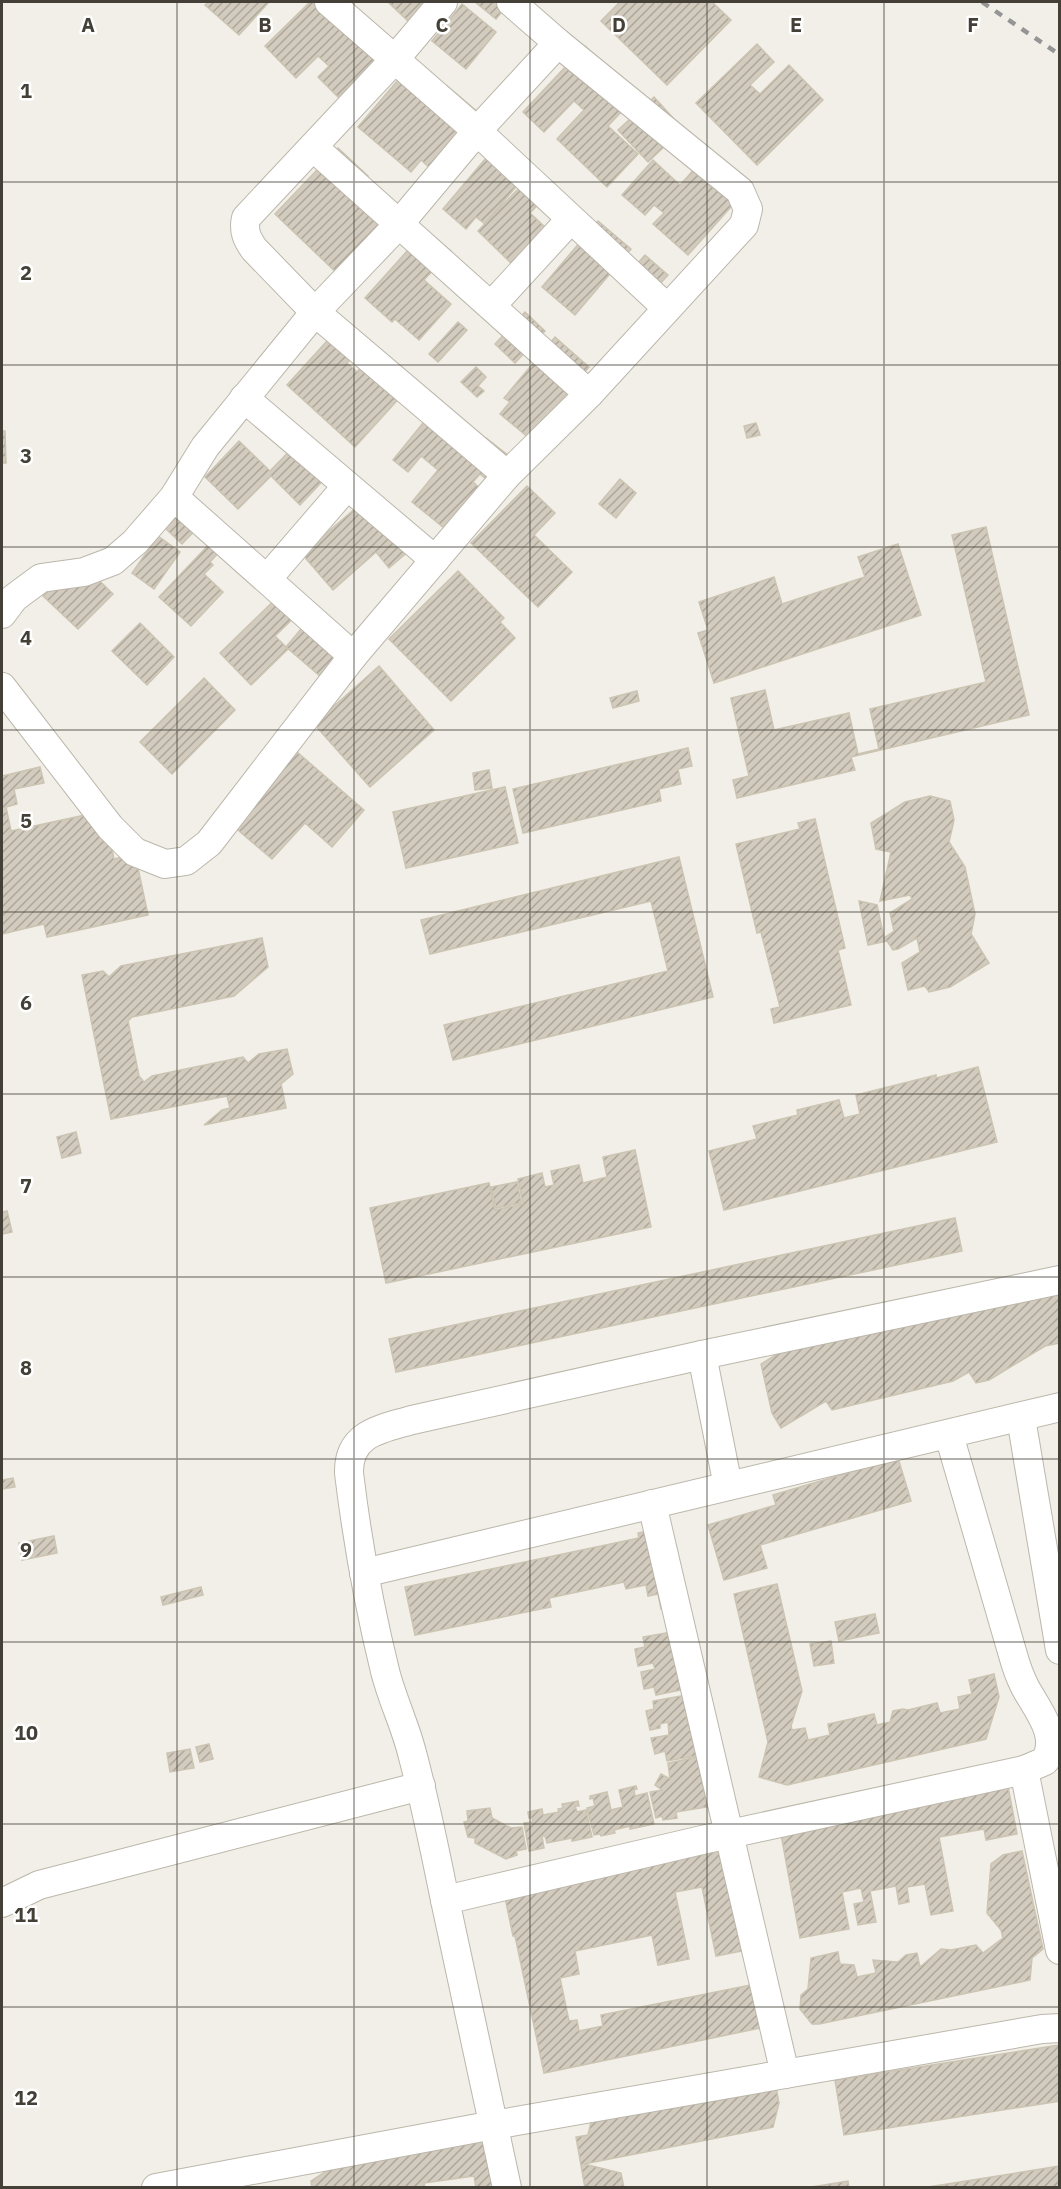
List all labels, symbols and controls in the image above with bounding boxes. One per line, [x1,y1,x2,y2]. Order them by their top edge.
text: A [81,11,95,38]
text: B [258,11,272,38]
text: C [435,11,449,38]
text: D [612,11,626,38]
text: E [790,11,802,38]
text: F [967,11,979,38]
text: 1 [20,77,32,104]
text: 2 [20,259,32,286]
text: 3 [20,442,32,469]
text: 4 [20,624,32,651]
text: 5 [20,807,32,834]
text: 6 [20,989,32,1016]
text: 7 [20,1172,32,1199]
text: 8 [20,1354,32,1381]
text: 9 [20,1536,32,1563]
text: 10 [14,1719,38,1746]
text: 11 [14,1901,38,1928]
text: 12 [14,2084,38,2111]

